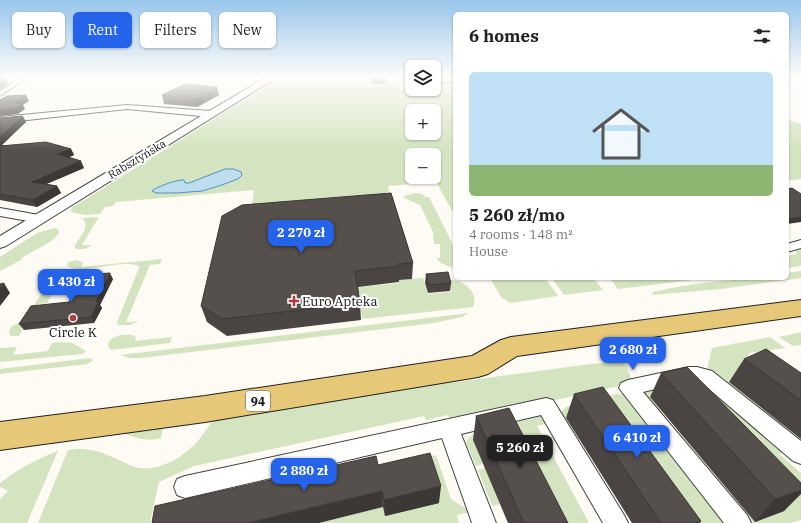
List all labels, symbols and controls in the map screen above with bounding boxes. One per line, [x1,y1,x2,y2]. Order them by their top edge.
chip: Buy [12,12,65,48]
chip: Rent [73,12,132,48]
chip: Filters [140,12,211,48]
chip: New [219,12,276,48]
text: 6 homes [469,25,539,47]
icon: filters [751,25,773,47]
map controls [405,60,441,184]
button: layers [405,60,441,96]
icon: home [585,98,657,170]
button: + [405,104,441,140]
street label: Rabsztyńska [105,136,169,182]
button: − [405,148,441,184]
text: 5 260 zł/mo [469,204,565,226]
pin: 2 270 zł [260,220,342,254]
text: 2 270 zł [277,224,325,241]
text: 4 rooms · 148 m² [469,226,573,243]
text: House [469,243,508,260]
pin: 1 430 zł [30,269,112,303]
text: 1 430 zł [47,273,95,290]
place label: Euro Apteka [302,293,378,310]
marker: Euro Apteka [289,296,299,306]
marker: Circle K [68,313,78,323]
place label: Circle K [49,324,97,341]
pin: 2 680 zł [592,337,674,371]
text: 2 680 zł [609,341,657,358]
road number: 94 [246,391,270,411]
pin: 6 410 zł [596,425,678,459]
text: 6 410 zł [613,429,661,446]
pin: 5 260 zł [479,435,561,469]
text: 5 260 zł [496,439,544,456]
pin: 2 880 zł [263,458,345,492]
text: 2 880 zł [280,462,328,479]

